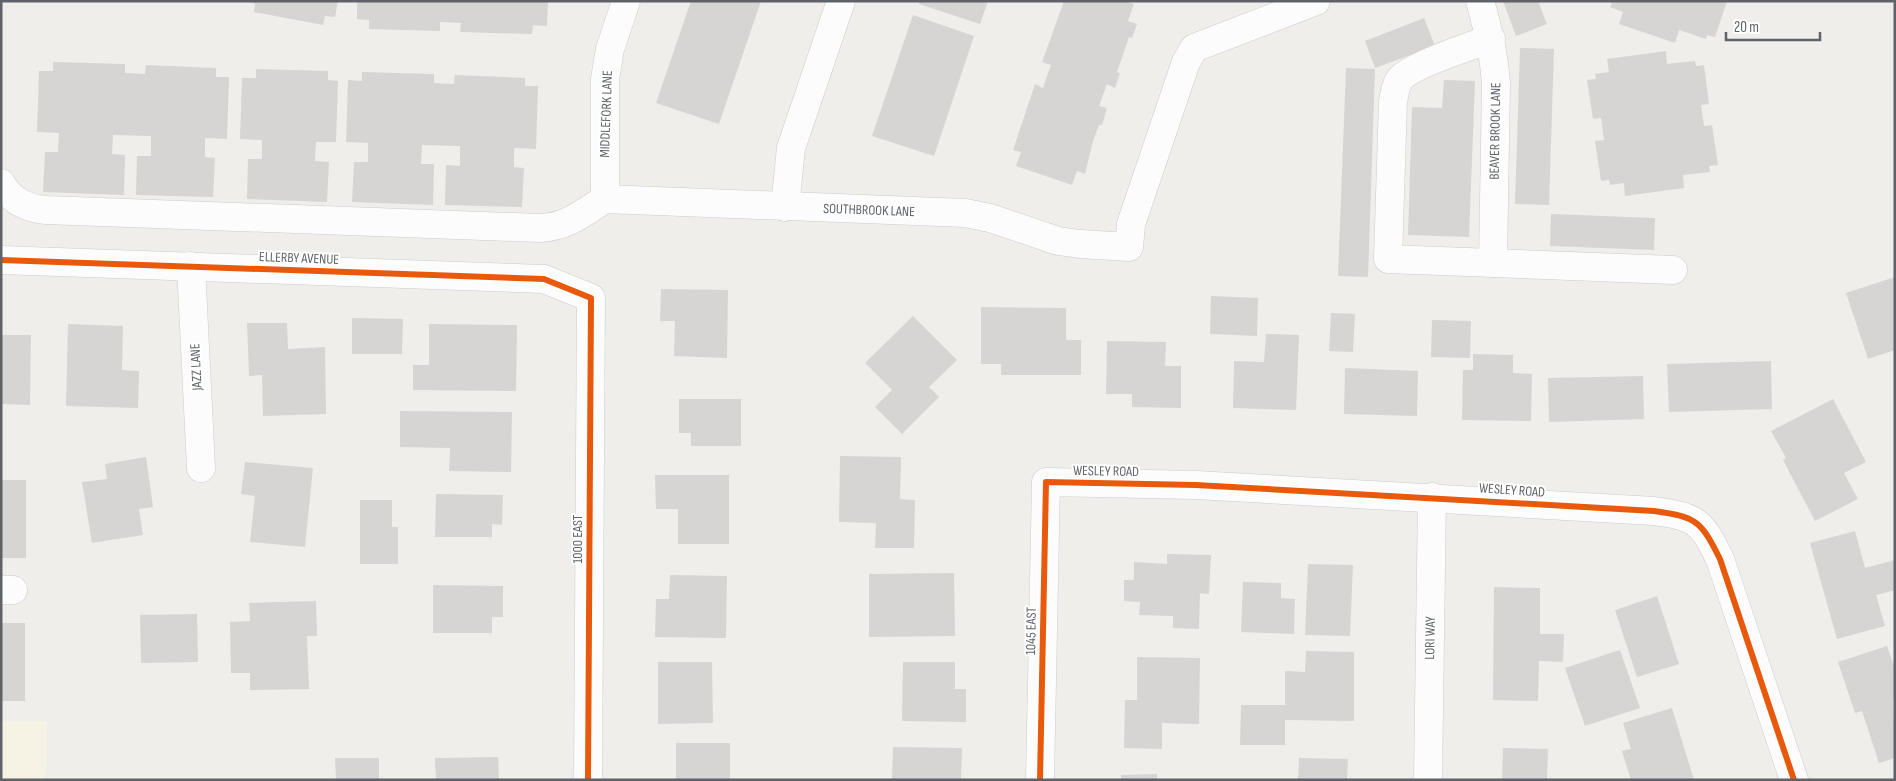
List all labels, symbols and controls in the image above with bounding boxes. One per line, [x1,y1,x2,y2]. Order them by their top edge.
scale bar [1726,10,1820,42]
text: 20 m [1734,18,1759,37]
street label: MIDDLEFORK LANE [596,70,616,158]
street label: BEAVER BROOK LANE [1486,82,1504,180]
street label: SOUTHBROOK LANE [823,200,915,220]
street label: ELLERBY AVENUE [259,248,340,268]
street label: JAZZ LANE [186,343,206,392]
street label: WESLEY ROAD [1073,462,1139,480]
street label: WESLEY ROAD [1479,479,1546,501]
street label: 1000 EAST [569,514,586,564]
street label: 1045 EAST [1022,606,1040,655]
street label: LORI WAY [1421,616,1439,660]

